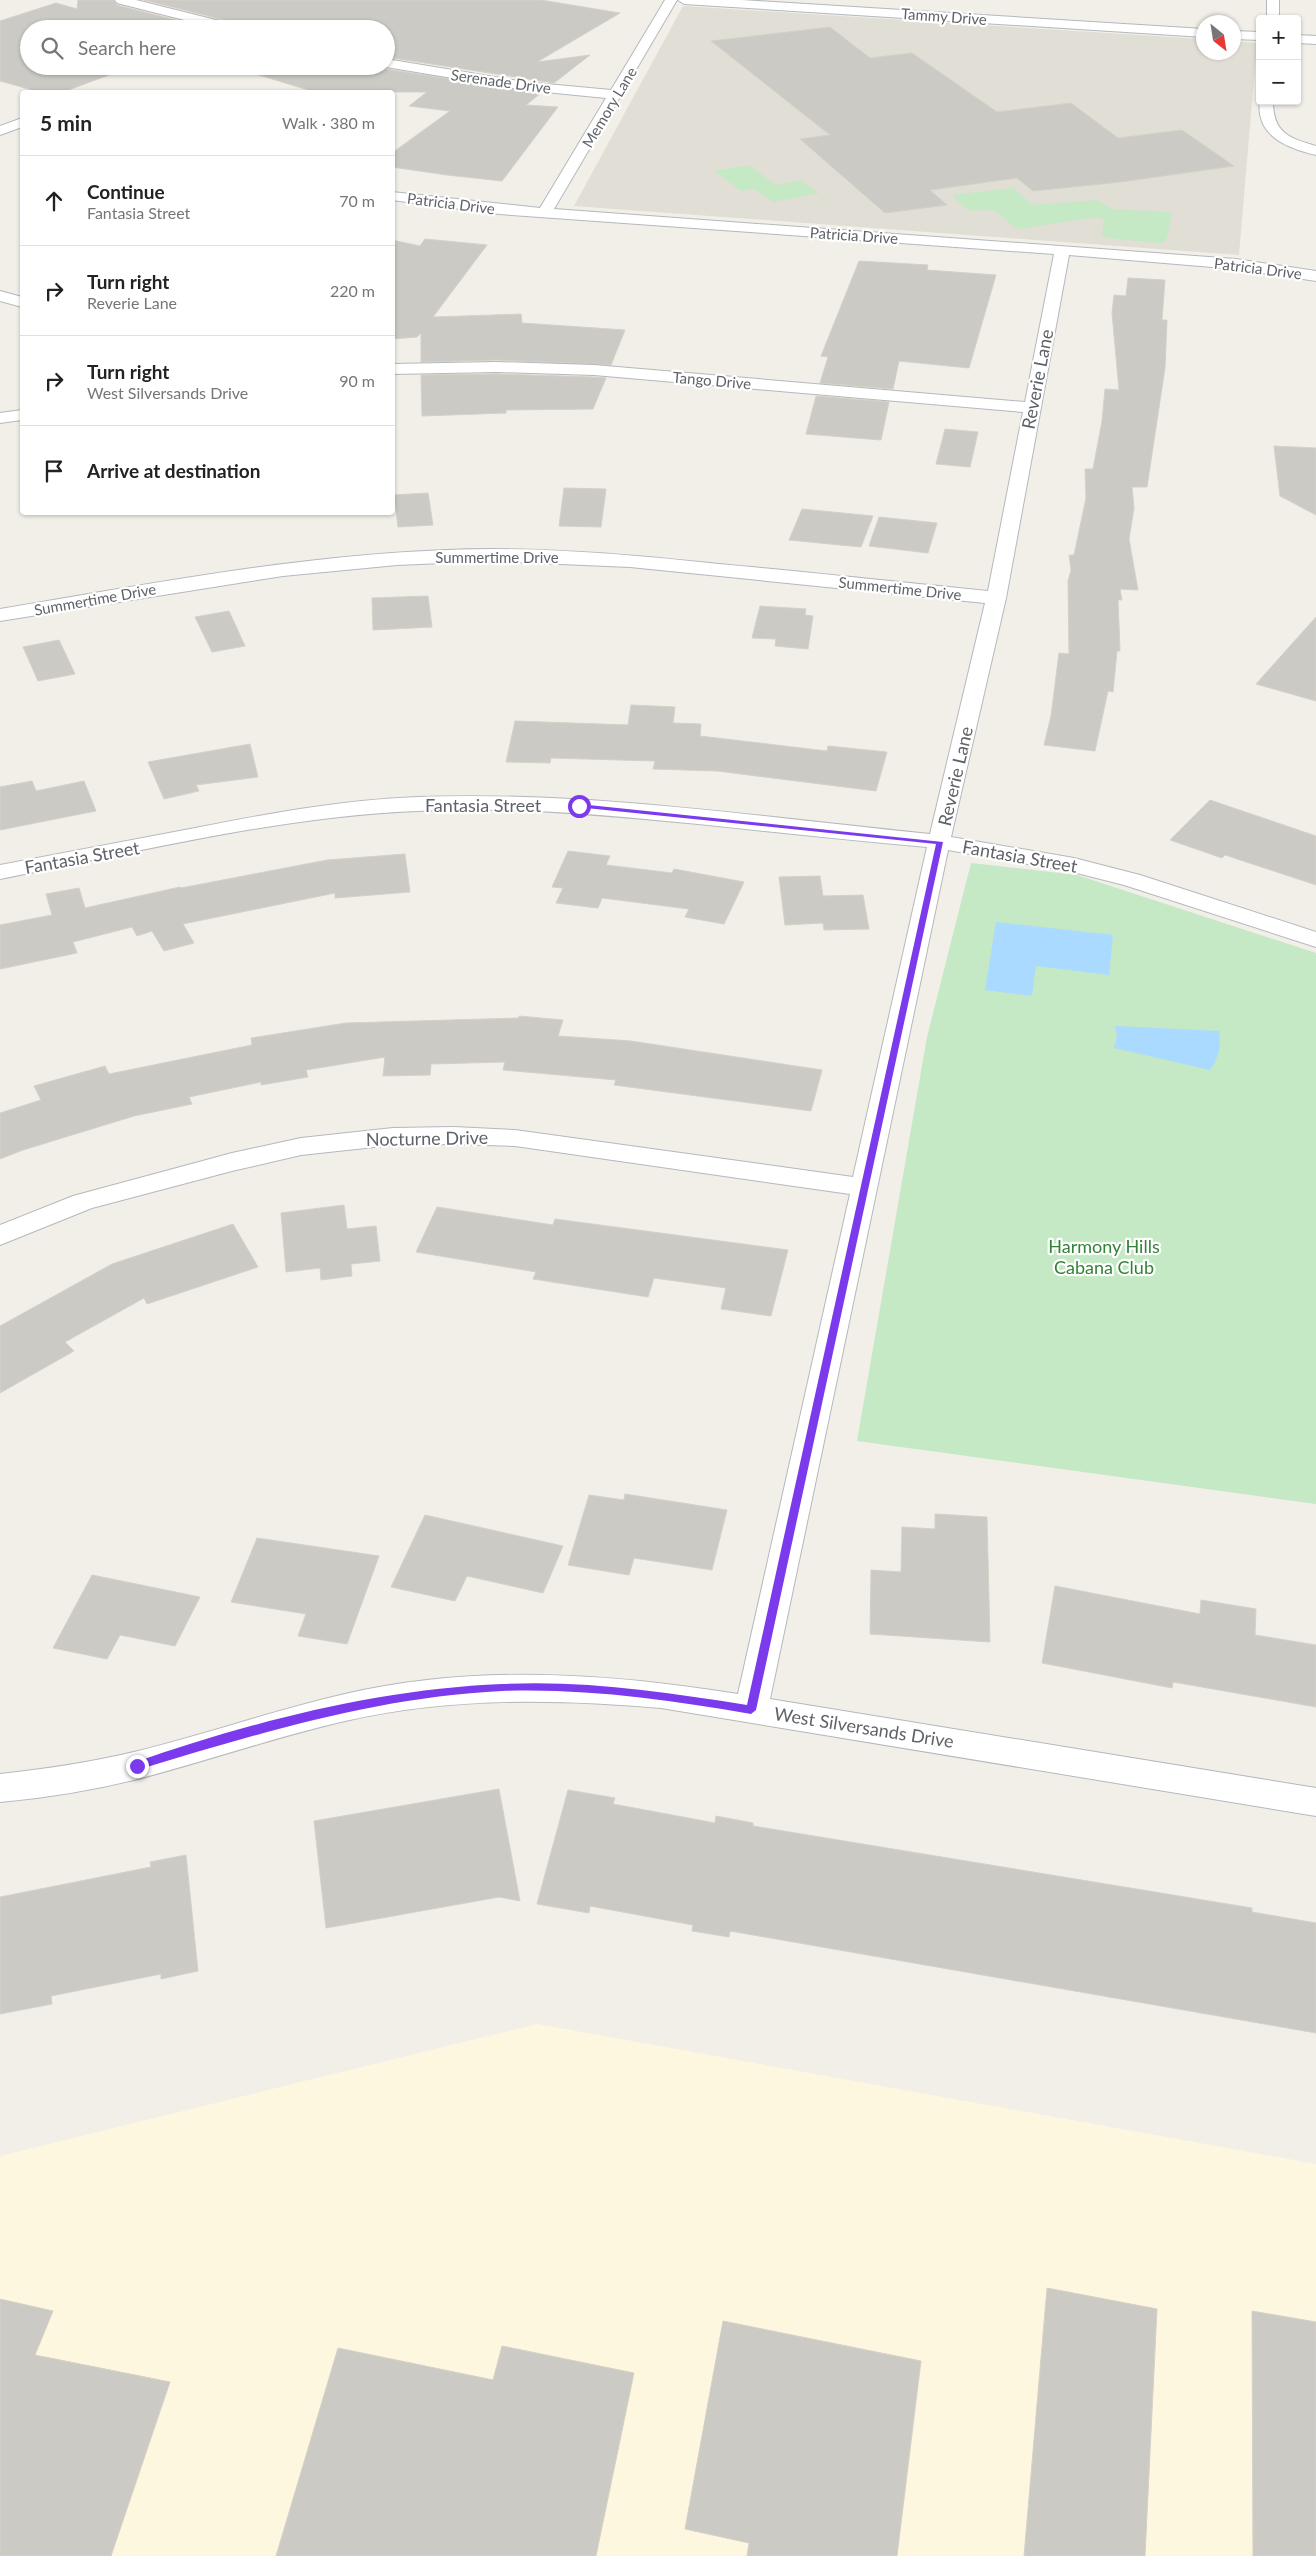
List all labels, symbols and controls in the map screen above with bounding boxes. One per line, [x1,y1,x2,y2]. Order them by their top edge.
street label: Tammy Drive [900,4,988,28]
north arrow [1196,15,1241,60]
map controls [1256,15,1301,105]
button: + [1256,15,1301,60]
search box [20,20,395,75]
icon: search [38,34,66,62]
text: Search here [78,36,176,59]
button: − [1256,60,1301,105]
street label: Memory Lane [578,63,640,150]
street label: Serenade Drive [450,65,552,97]
text: 5 min [40,110,92,135]
text: Walk · 380 m [282,113,375,132]
text: Continue [87,180,165,203]
icon: ahead [40,187,68,215]
street label: Patricia Drive [406,189,496,217]
text: 70 m [339,191,375,210]
text: Fantasia Street [87,203,190,222]
street label: Patricia Drive [809,223,899,247]
street label: Patricia Drive [1213,254,1303,282]
text: Turn right [87,270,169,293]
icon: right [40,277,68,305]
text: 220 m [330,281,375,300]
text: Reverie Lane [87,293,177,312]
street label: Reverie Lane [1017,327,1057,431]
text: Turn right [87,360,169,383]
icon: right [40,367,68,395]
street label: Tango Drive [672,368,752,392]
text: 90 m [339,371,375,390]
text: West Silversands Drive [87,383,248,402]
icon: arrive [40,457,68,485]
text: Arrive at destination [87,459,260,482]
street label: Summertime Drive [435,548,559,566]
street label: Summertime Drive [838,573,962,603]
street label: Summertime Drive [33,579,157,619]
street label: Reverie Lane [933,724,977,828]
street label: Fantasia Street [425,794,542,816]
route start [568,795,591,818]
street label: Fantasia Street [961,835,1080,877]
street label: Fantasia Street [23,836,142,878]
street label: Nocturne Drive [366,1126,488,1150]
park label: Harmony Hills Cabana Club [1048,1235,1160,1278]
street label: West Silversands Drive [773,1702,955,1752]
route end [126,1755,149,1778]

